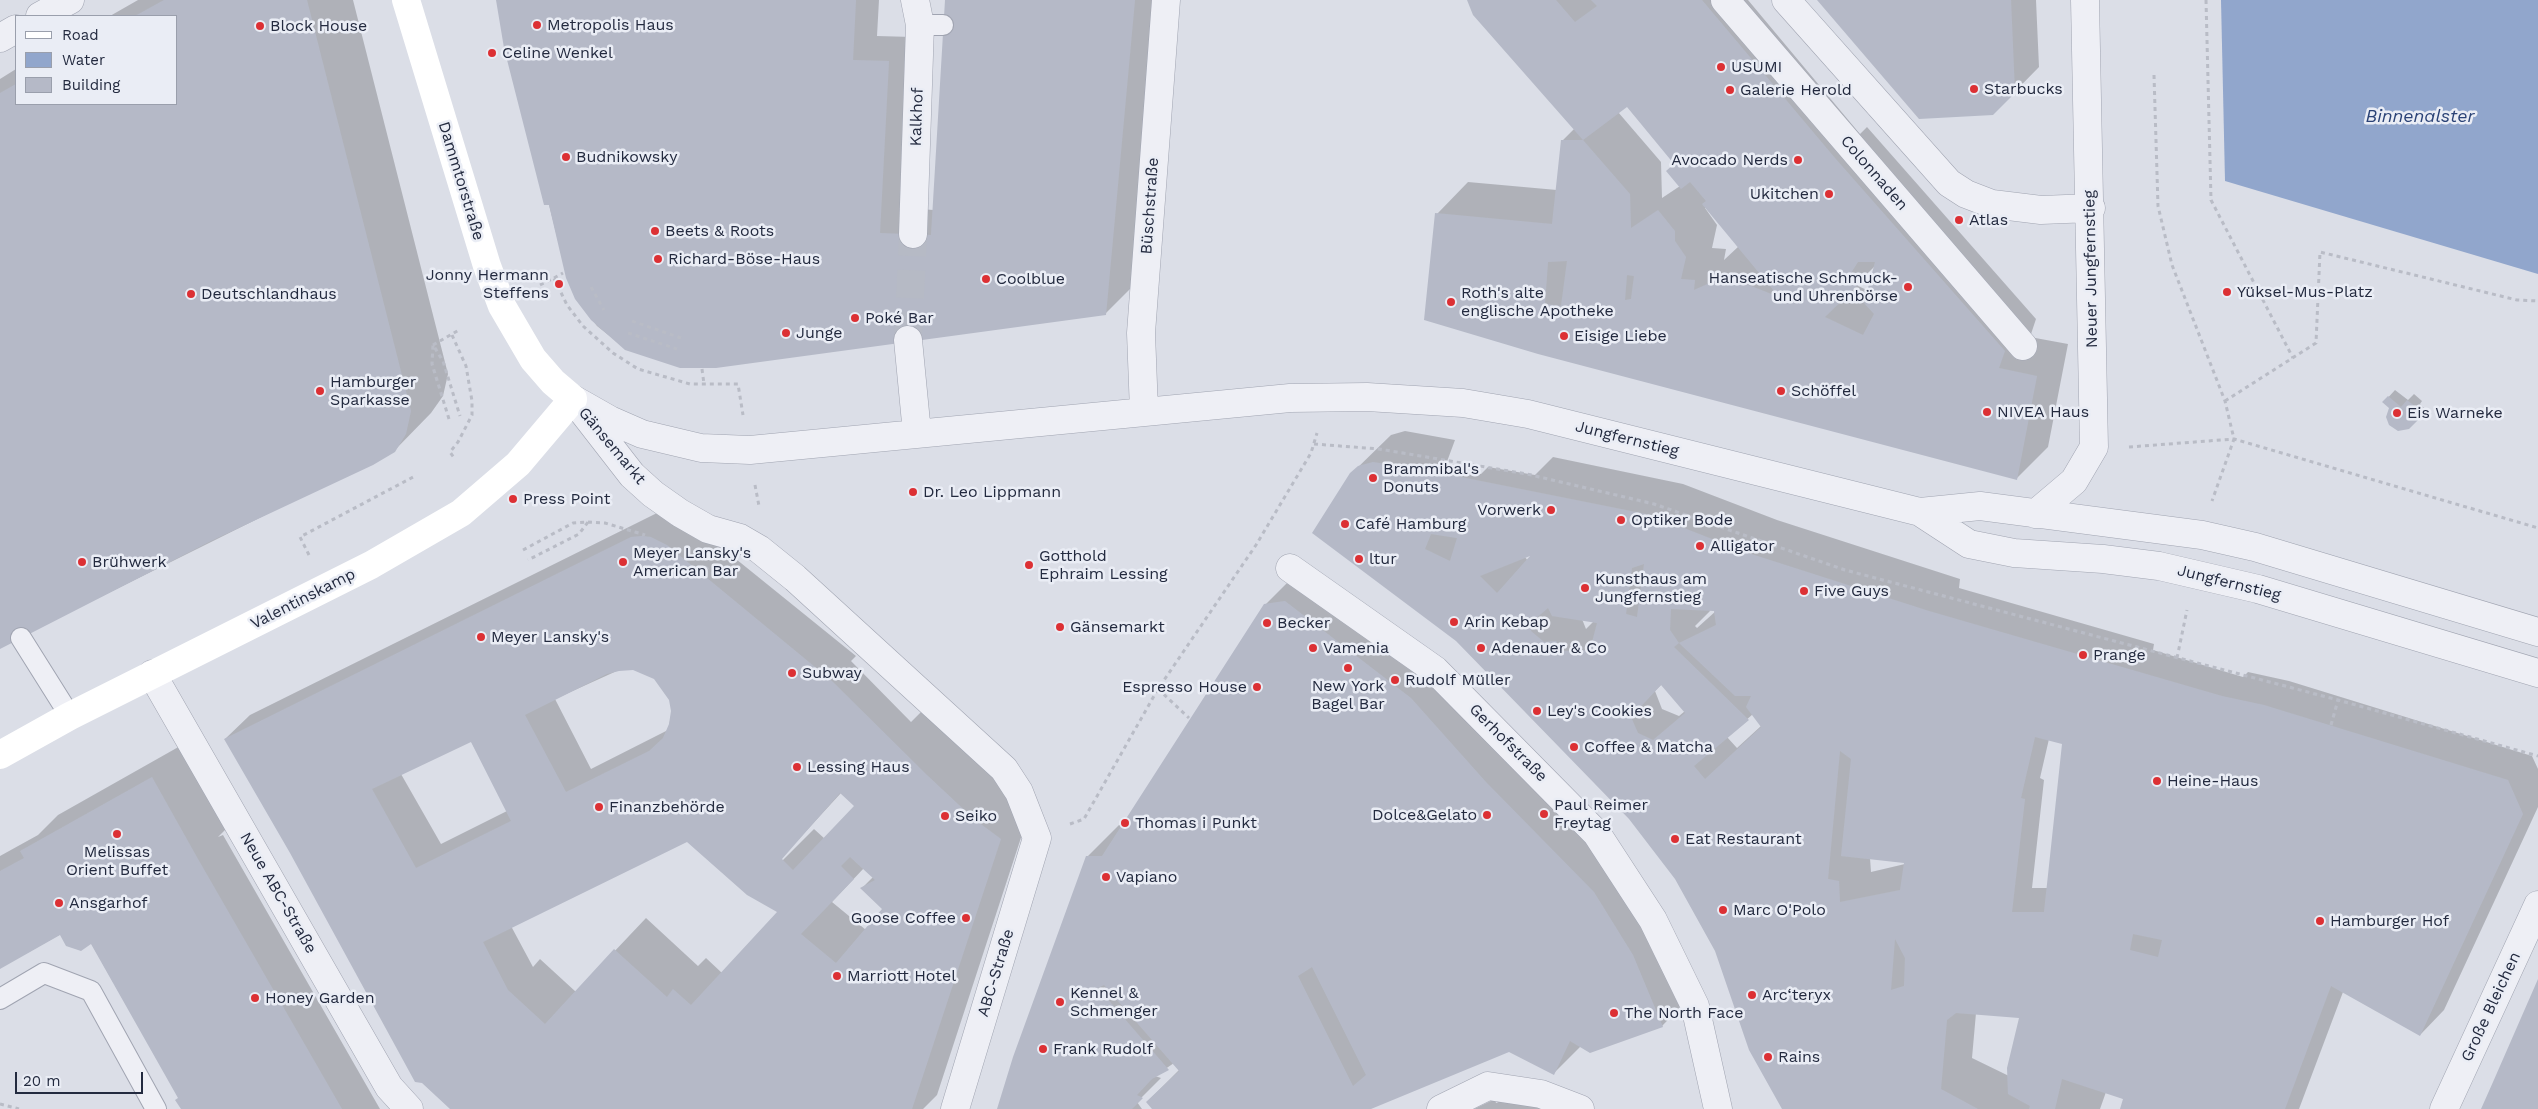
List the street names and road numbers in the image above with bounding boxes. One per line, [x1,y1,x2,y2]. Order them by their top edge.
street label: Kalkhof [906,87,928,147]
street label: Dammtorstraße [434,119,488,243]
street label: Colonnaden [1836,132,1912,214]
street label: Büschstraße [1137,157,1163,255]
street label: Neuer Jungfernstieg [2080,190,2102,348]
street label: Gänsemarkt [574,404,650,488]
street label: Jungfernstieg [1573,417,1681,461]
street label: Jungfernstieg [2175,561,2283,605]
street label: Valentinskamp [247,564,359,634]
street label: Gerhofstraße [1465,700,1551,786]
street label: Neue ABC-Straße [236,829,320,957]
street label: ABC-Straße [974,927,1018,1019]
street label: Große Bleichen [2457,949,2525,1065]

